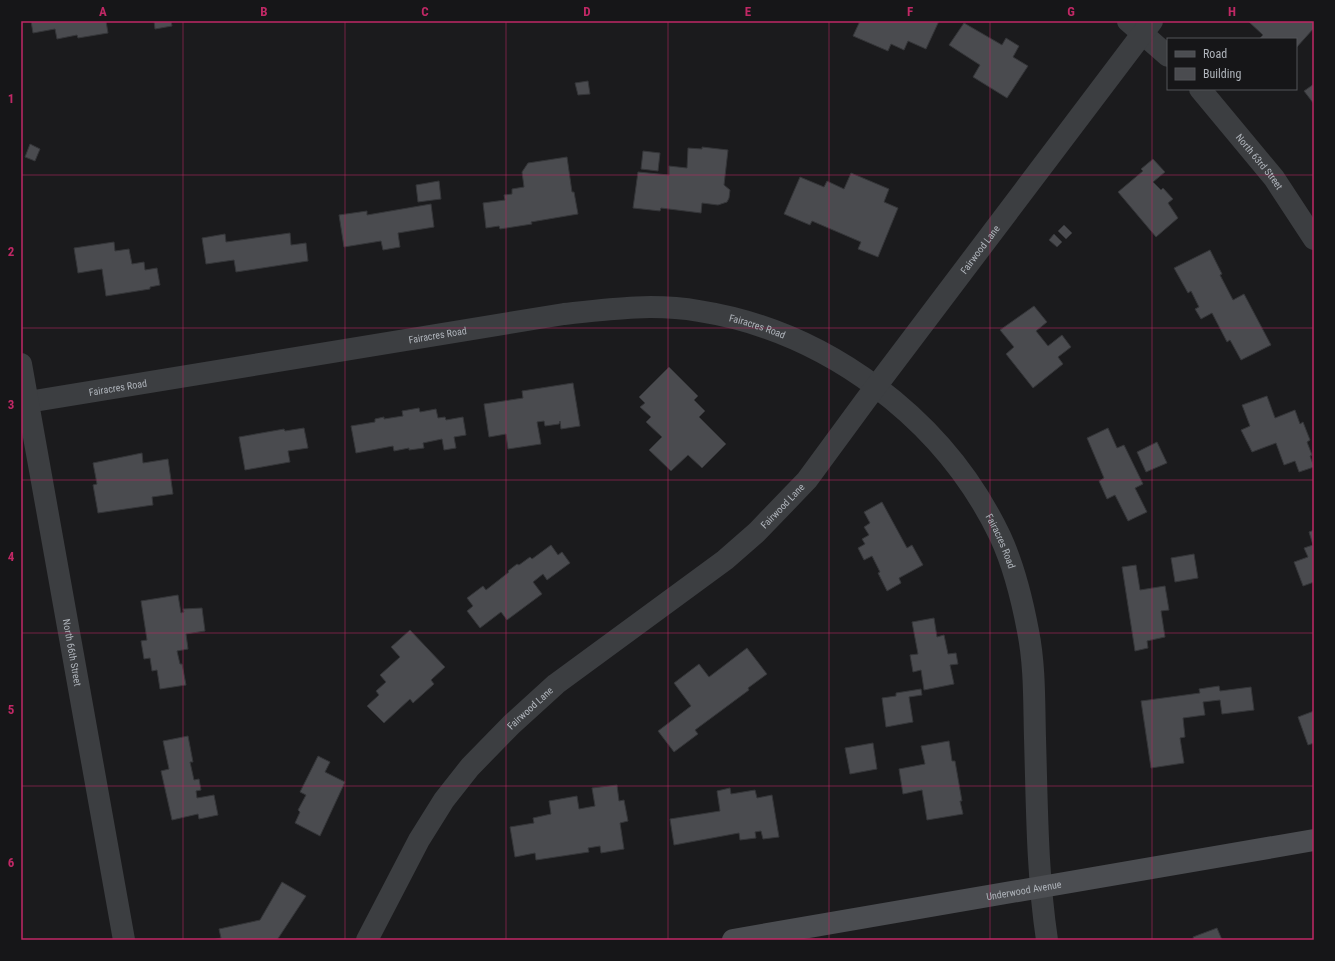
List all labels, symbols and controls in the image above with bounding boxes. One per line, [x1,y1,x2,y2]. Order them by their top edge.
text: A [99,4,107,19]
text: B [260,4,268,19]
text: C [421,4,429,19]
text: D [583,4,591,19]
text: E [745,4,752,19]
text: F [907,4,913,19]
text: G [1067,4,1075,19]
text: H [1228,4,1236,19]
legend [1167,38,1297,90]
text: Road [1203,47,1227,61]
text: Building [1203,67,1241,81]
text: 1 [8,91,14,106]
street label: North 63rd Street [1234,132,1285,191]
street label: Fairwood Lane [958,223,1002,276]
text: 2 [8,244,15,259]
street label: Fairacres Road [728,312,787,340]
street label: Fairacres Road [408,325,467,345]
street label: Fairacres Road [88,377,148,397]
text: 3 [8,397,14,412]
street label: Fairwood Lane [758,481,806,530]
street label: Fairacres Road [984,512,1018,570]
text: 4 [8,549,15,564]
street label: North 66th Street [61,618,84,687]
street label: Fairwood Lane [505,684,555,731]
text: 5 [8,702,15,717]
text: 6 [8,855,15,870]
street label: Underwood Avenue [985,878,1062,902]

